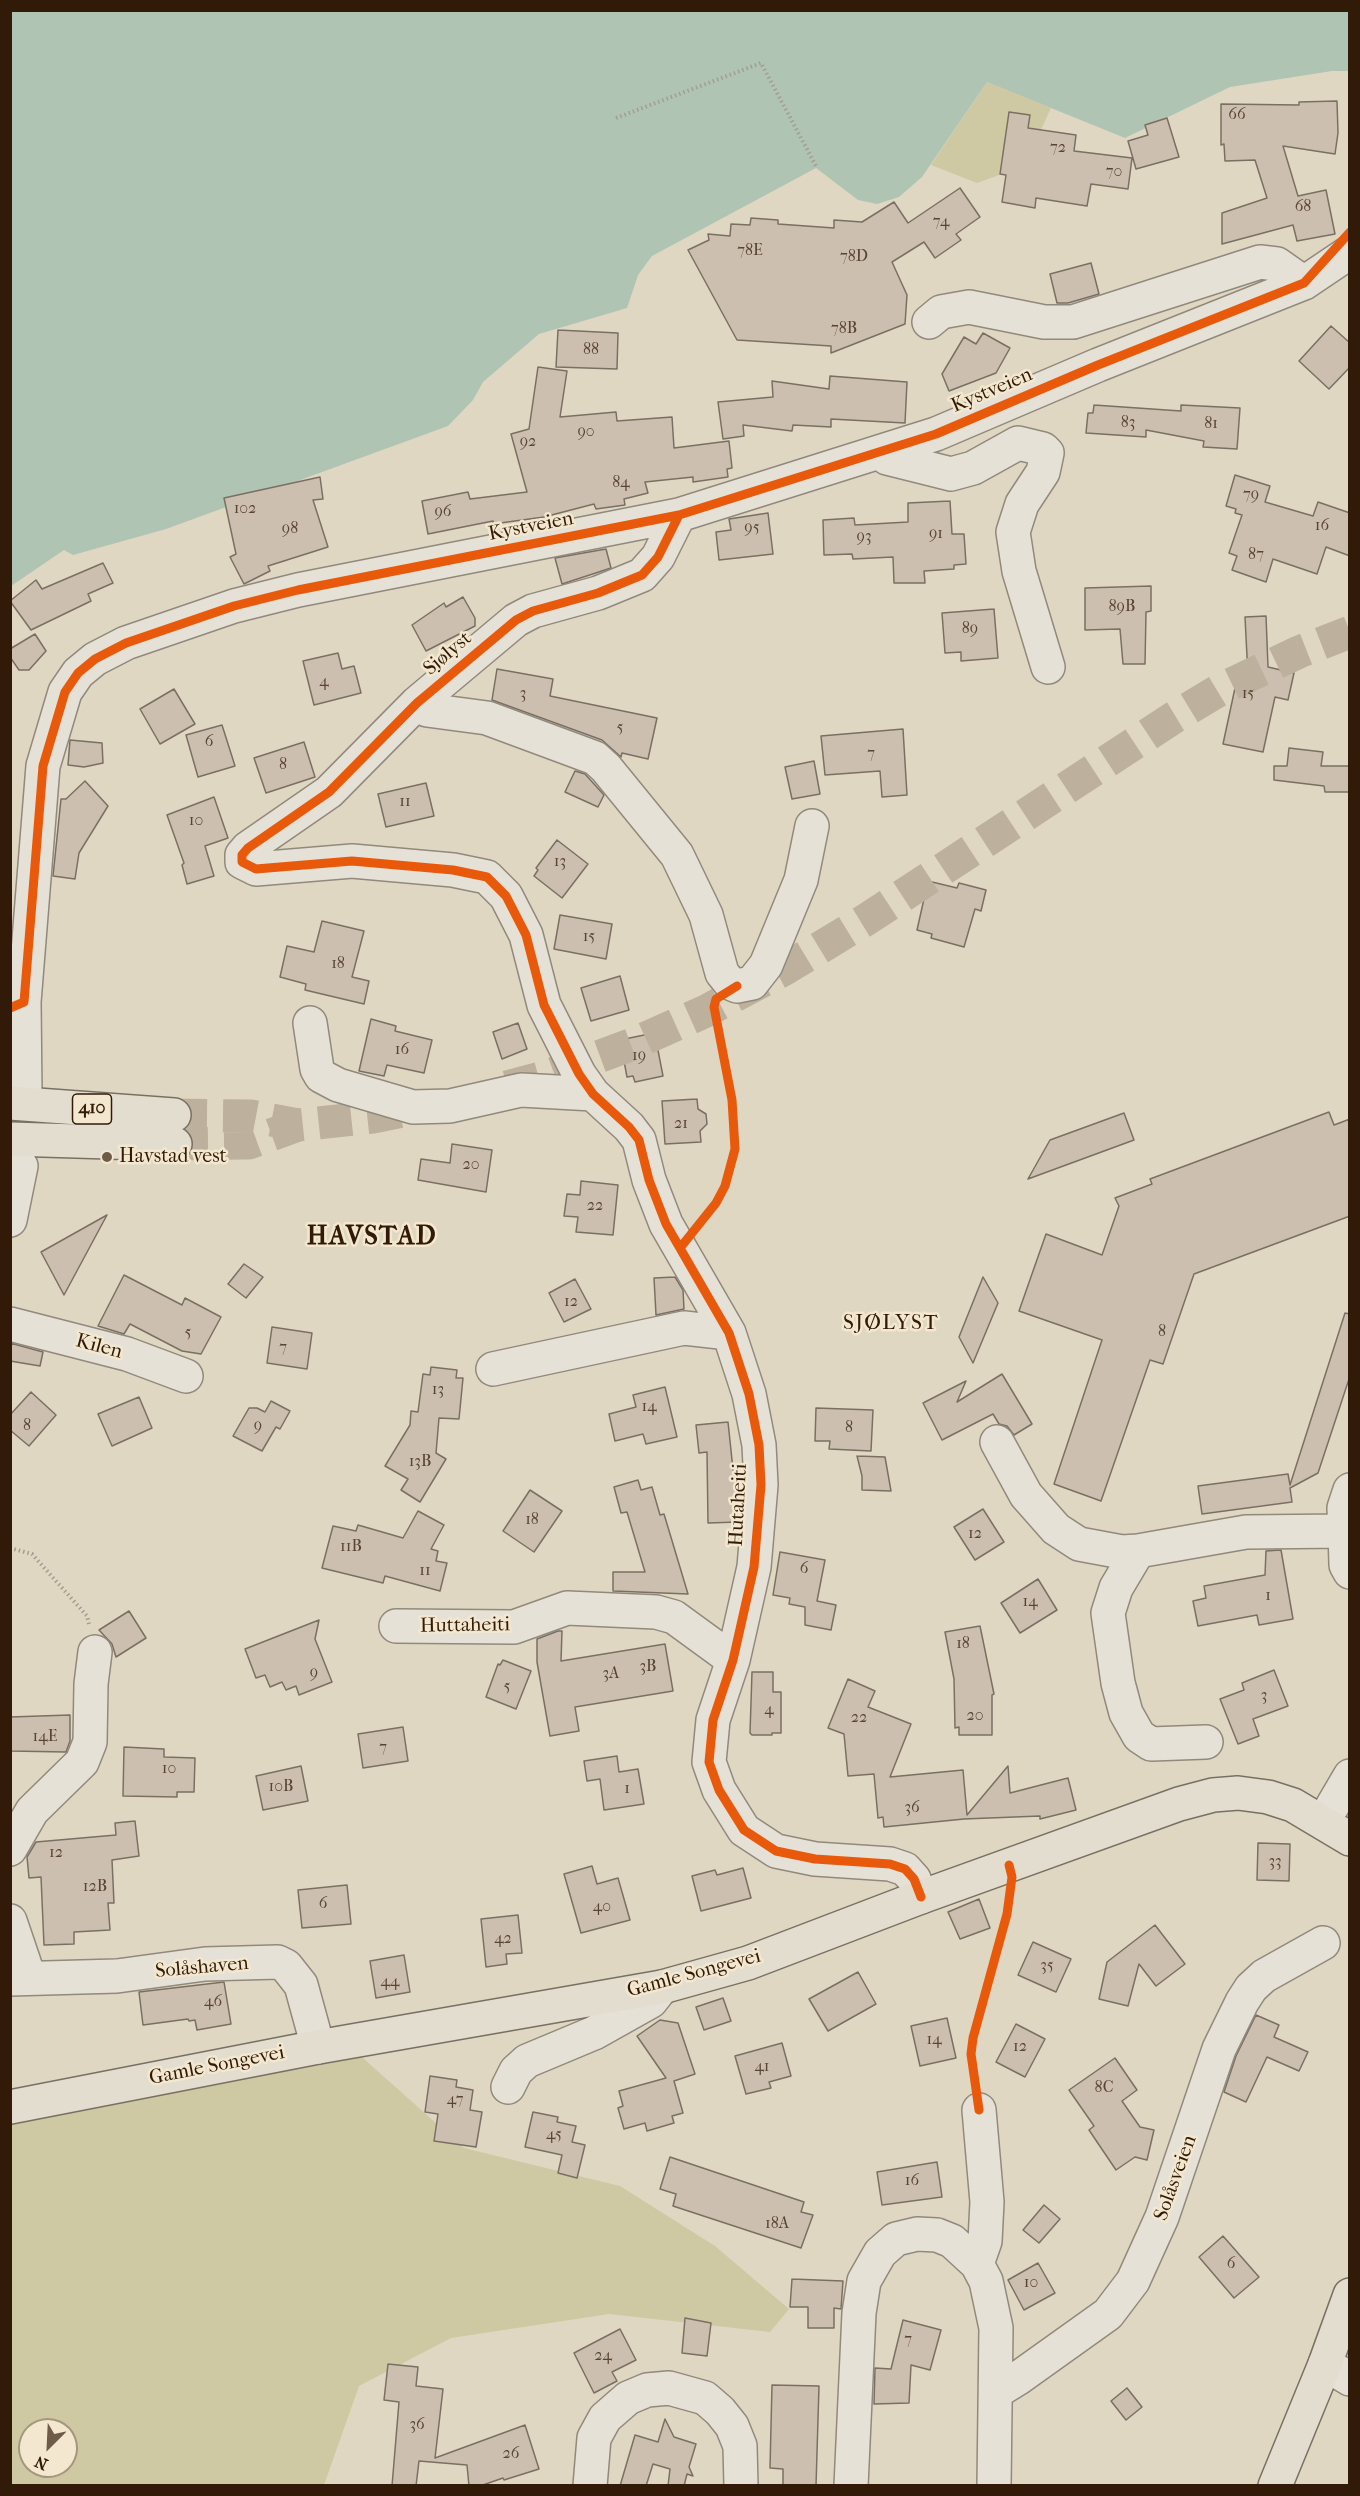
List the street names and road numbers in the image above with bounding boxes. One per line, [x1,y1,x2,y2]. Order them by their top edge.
street label: Kystveien [948,363,1036,419]
street label: Kystveien [487,507,575,547]
street label: Sjølyst [419,627,477,681]
road number: 410 [72,1094,112,1124]
street label: Kilen [73,1329,125,1365]
street label: Hutaheiti [725,1463,753,1547]
street label: Huttaheiti [420,1613,510,1639]
street label: Gamle Songevei [625,1945,763,2003]
street label: Solåshaven [154,1952,250,1984]
street label: Gamle Songevei [147,2041,287,2091]
street label: Solåsveien [1149,2132,1203,2224]

